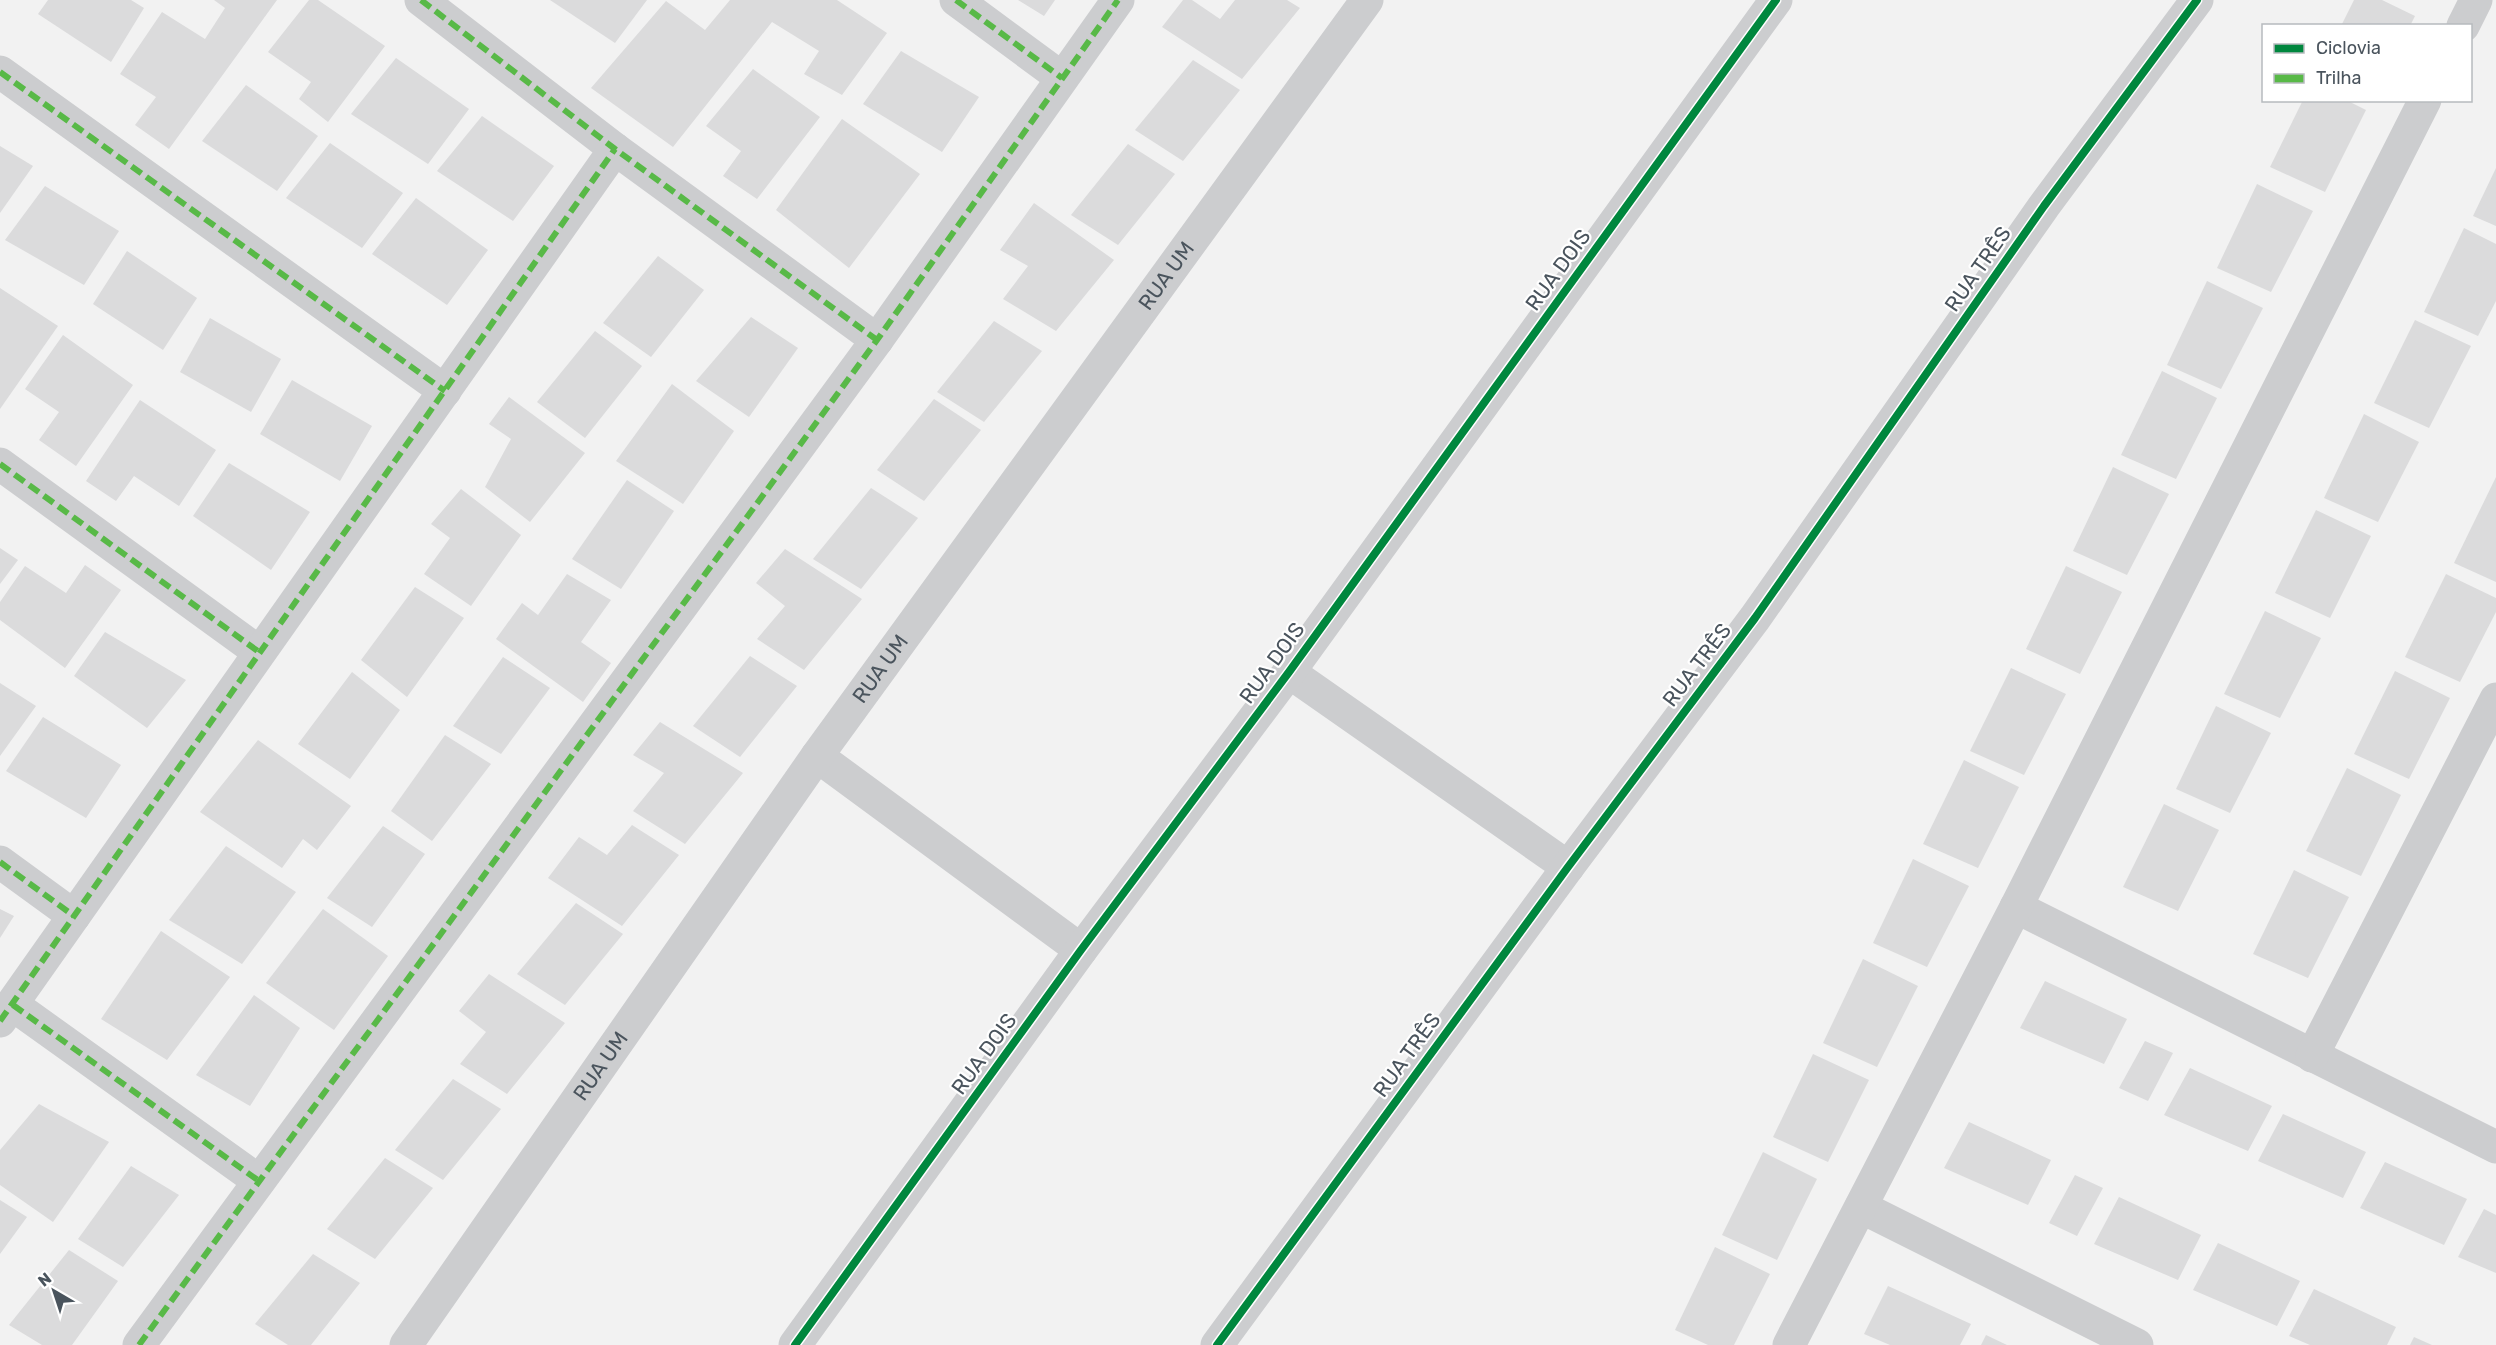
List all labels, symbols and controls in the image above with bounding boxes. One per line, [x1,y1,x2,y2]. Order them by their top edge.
legend [2262,24,2472,102]
text: Ciclovia [2316,37,2381,59]
text: Trilha [2316,67,2361,89]
street label: RUA TRÊS [1939,221,2016,316]
street label: RUA DOIS [1520,224,1595,315]
street label: RUA UM [1133,237,1199,315]
street label: RUA DOIS [1234,617,1309,708]
street label: RUA TRÊS [1657,618,1736,711]
street label: RUA UM [847,630,913,708]
street label: RUA DOIS [946,1008,1021,1099]
street label: RUA TRÊS [1368,1008,1446,1102]
street label: RUA UM [567,1027,633,1105]
north arrow [24,1261,84,1321]
text: N [34,1269,55,1291]

